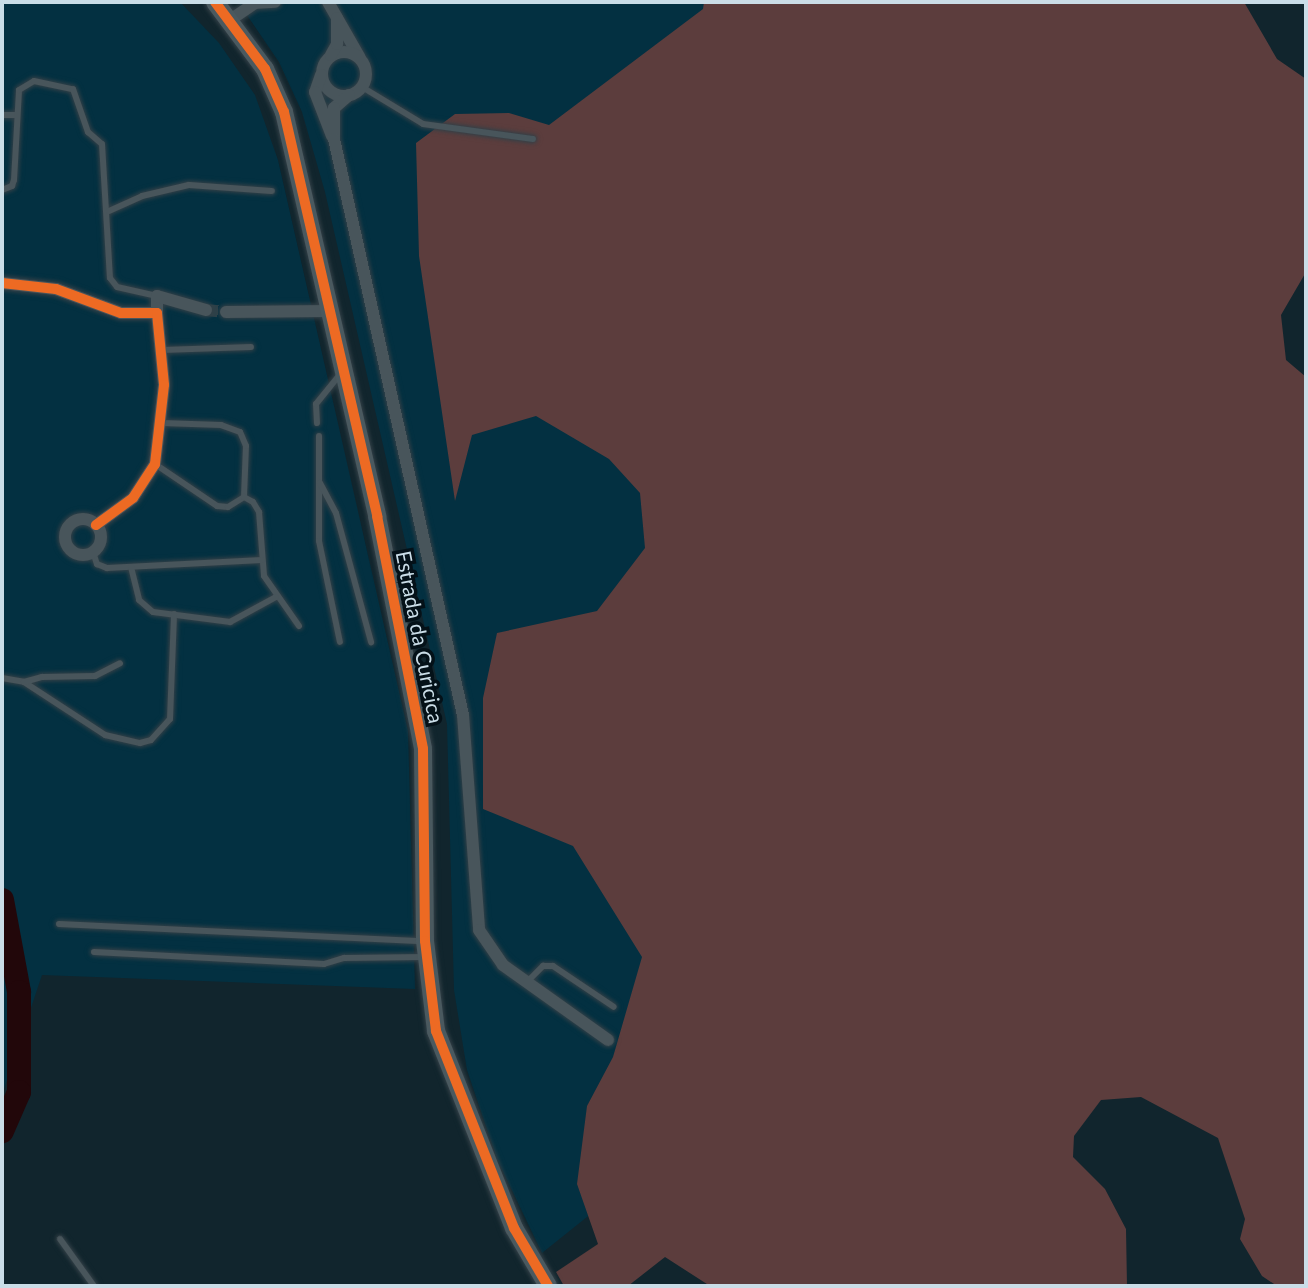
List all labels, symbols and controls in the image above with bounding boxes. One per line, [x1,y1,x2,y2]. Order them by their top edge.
street label: Estrada da Curicica [391,548,449,726]

